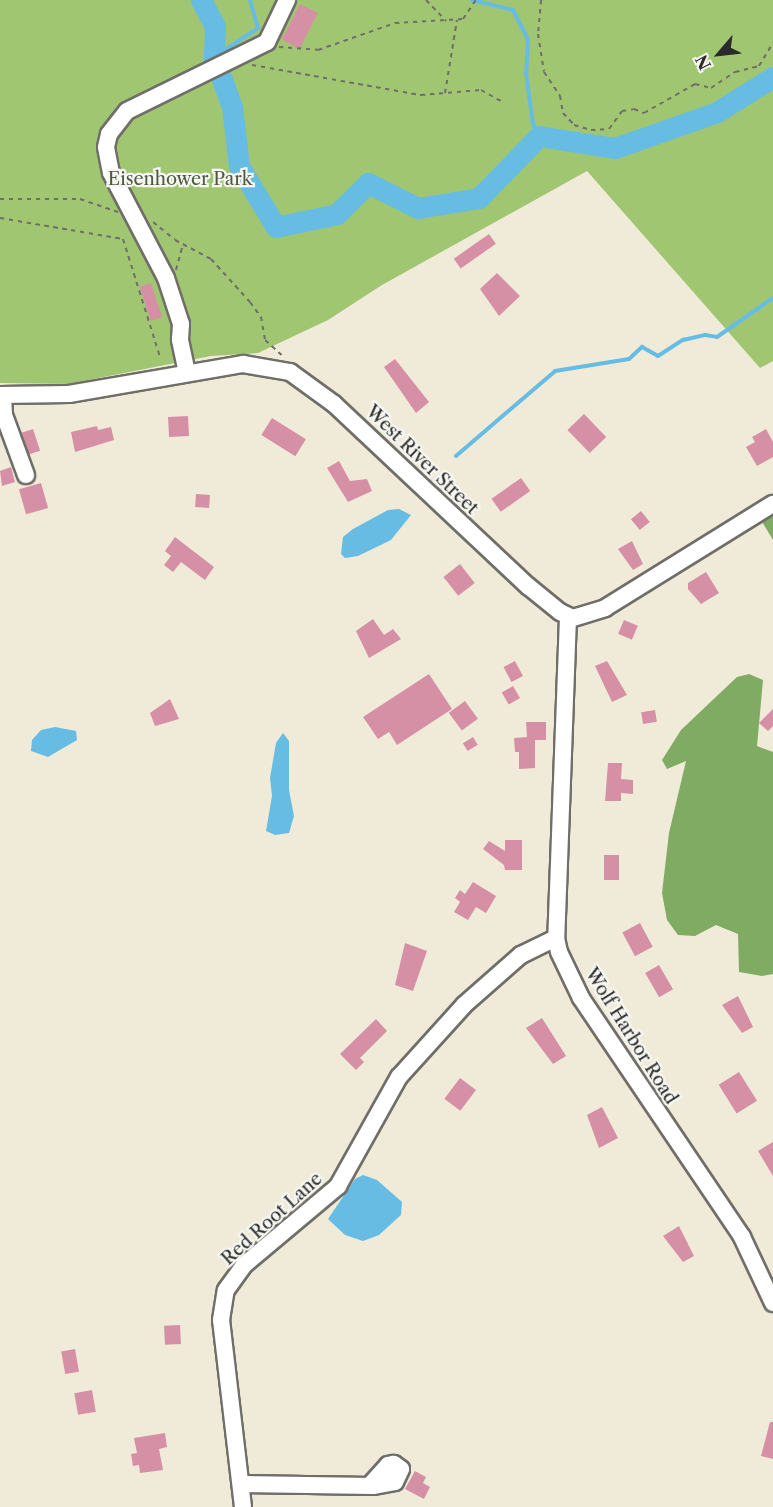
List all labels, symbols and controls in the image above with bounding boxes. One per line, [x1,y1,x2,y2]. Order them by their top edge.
north arrow [689,24,749,84]
text: N [691,52,715,73]
park label: Eisenhower Park [108,168,252,190]
street label: West River Street [361,401,483,519]
street label: Wolf Harbor Road [580,964,682,1108]
street label: Red Root Lane [217,1168,327,1270]

